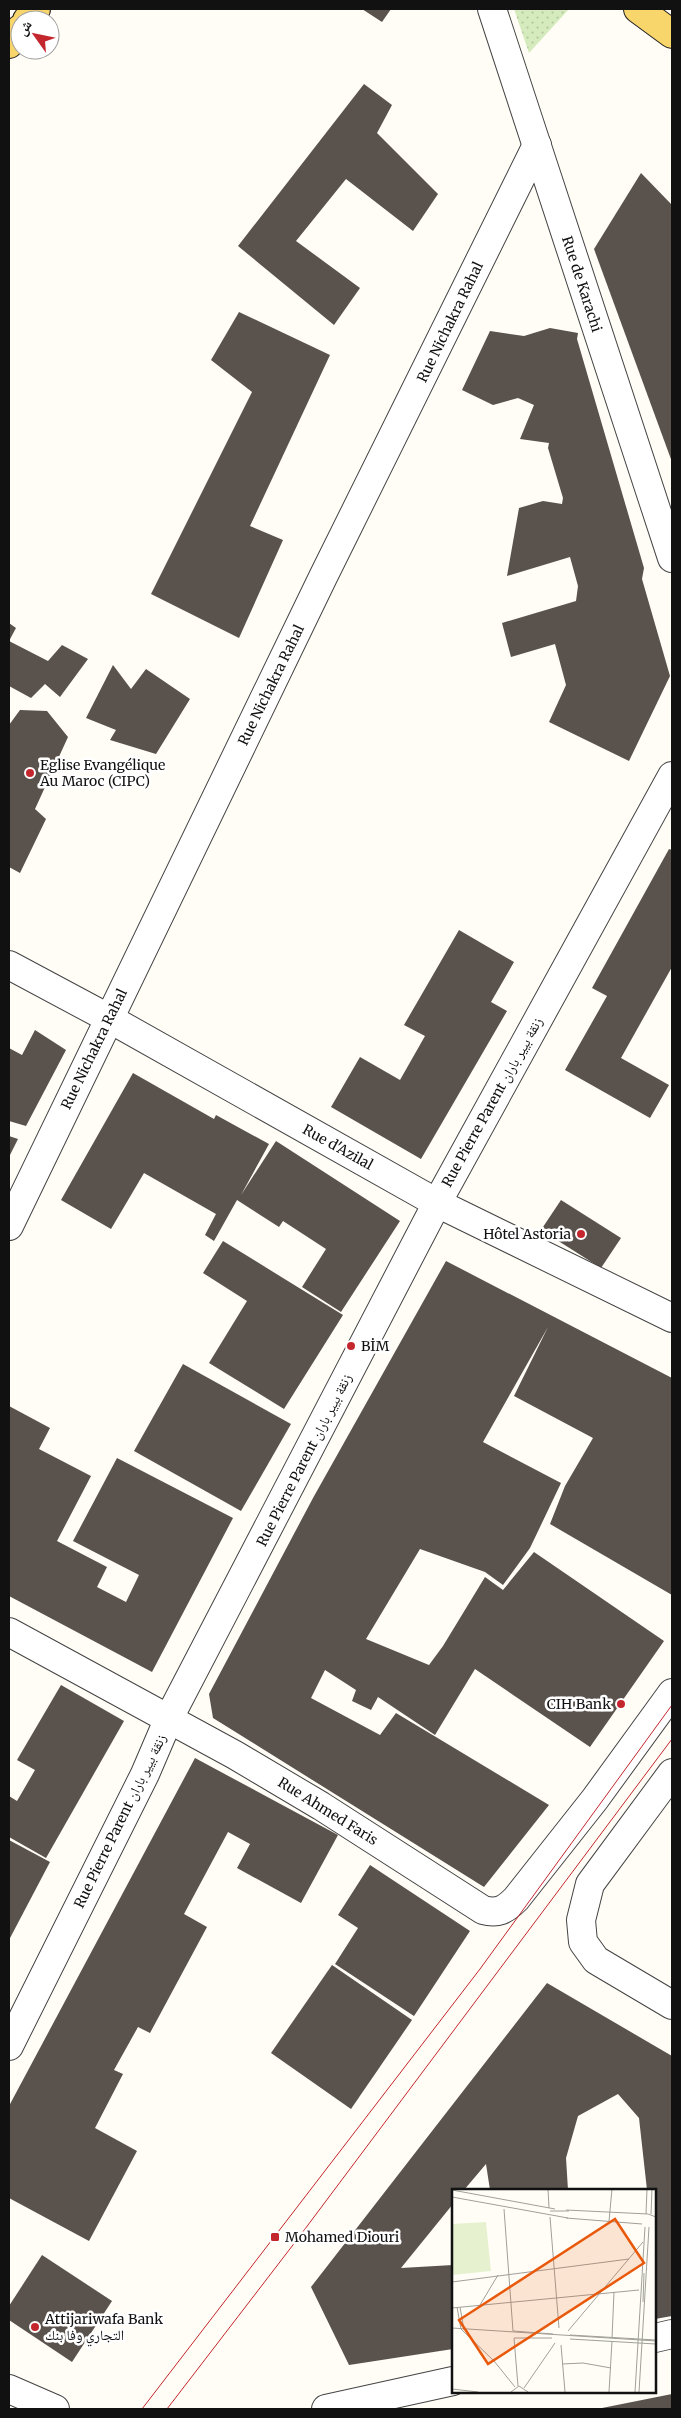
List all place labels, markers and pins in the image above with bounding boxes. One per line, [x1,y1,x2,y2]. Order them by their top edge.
place label: Eglise Evangélique Au Maroc (CIPC) [39,756,165,790]
marker: Eglise Evangélique Au Maroc (CIPC) [24,767,36,779]
place label: Hôtel Astoria [483,1225,571,1243]
marker: Hôtel Astoria [575,1228,587,1240]
place label: BİM [361,1337,389,1355]
marker: BİM [345,1340,357,1352]
place label: CIH Bank [547,1695,611,1713]
marker: CIH Bank [615,1698,627,1710]
place label: Mohamed Diouri [285,2228,400,2246]
marker: Mohamed Diouri [269,2231,281,2243]
place label: Attijariwafa Bank التجاري وفا بنك [44,2310,163,2347]
marker: Attijariwafa Bank التجاري وفا بنك [29,2321,41,2333]

